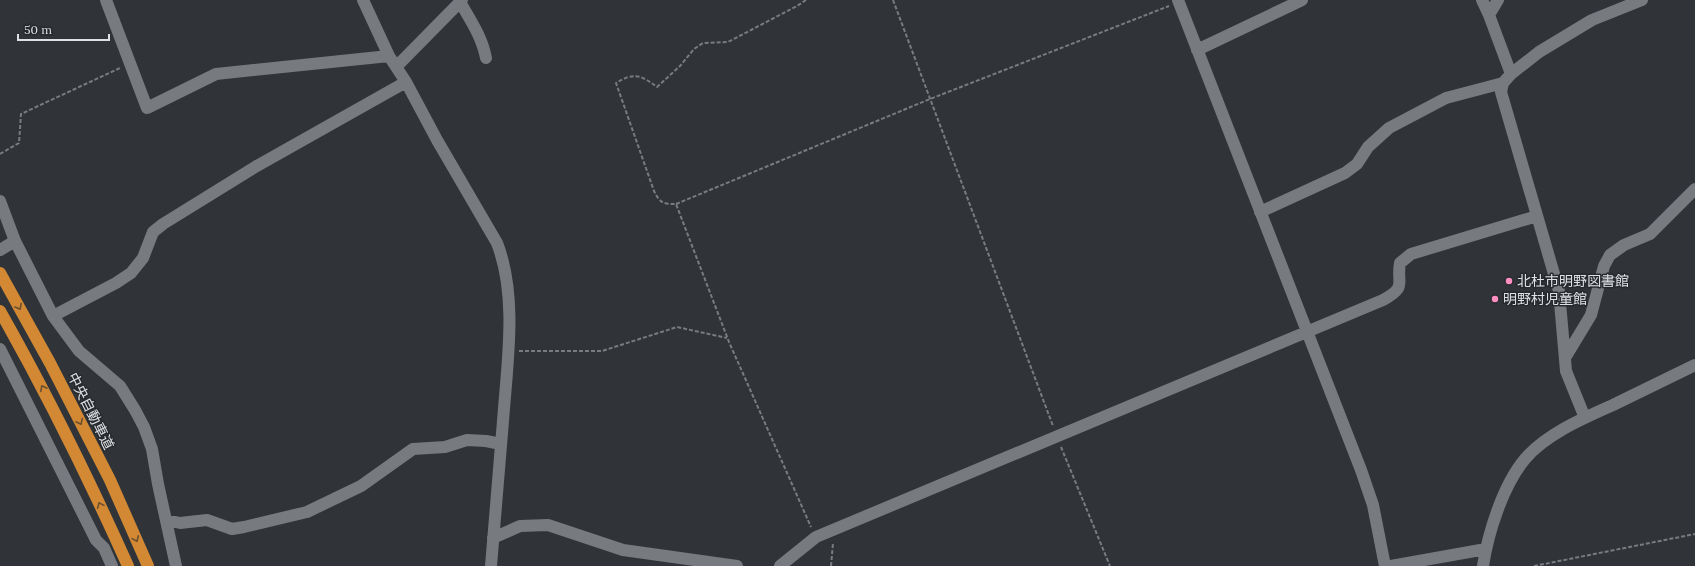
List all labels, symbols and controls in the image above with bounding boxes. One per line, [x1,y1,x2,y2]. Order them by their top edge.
scale bar [18,16,109,42]
text: 50 m [24,22,52,37]
place label: 北杜市明野図書館 [1517,272,1629,290]
marker: 北杜市明野図書館 [1504,276,1514,286]
place label: 明野村児童館 [1503,290,1587,308]
marker: 明野村児童館 [1490,294,1500,304]
one-way arrow [14,303,22,310]
street label: 中央自動車道 [64,369,118,453]
one-way arrow [40,385,48,393]
one-way arrow [76,418,83,425]
one-way arrow [97,501,105,508]
one-way arrow [131,535,139,543]

